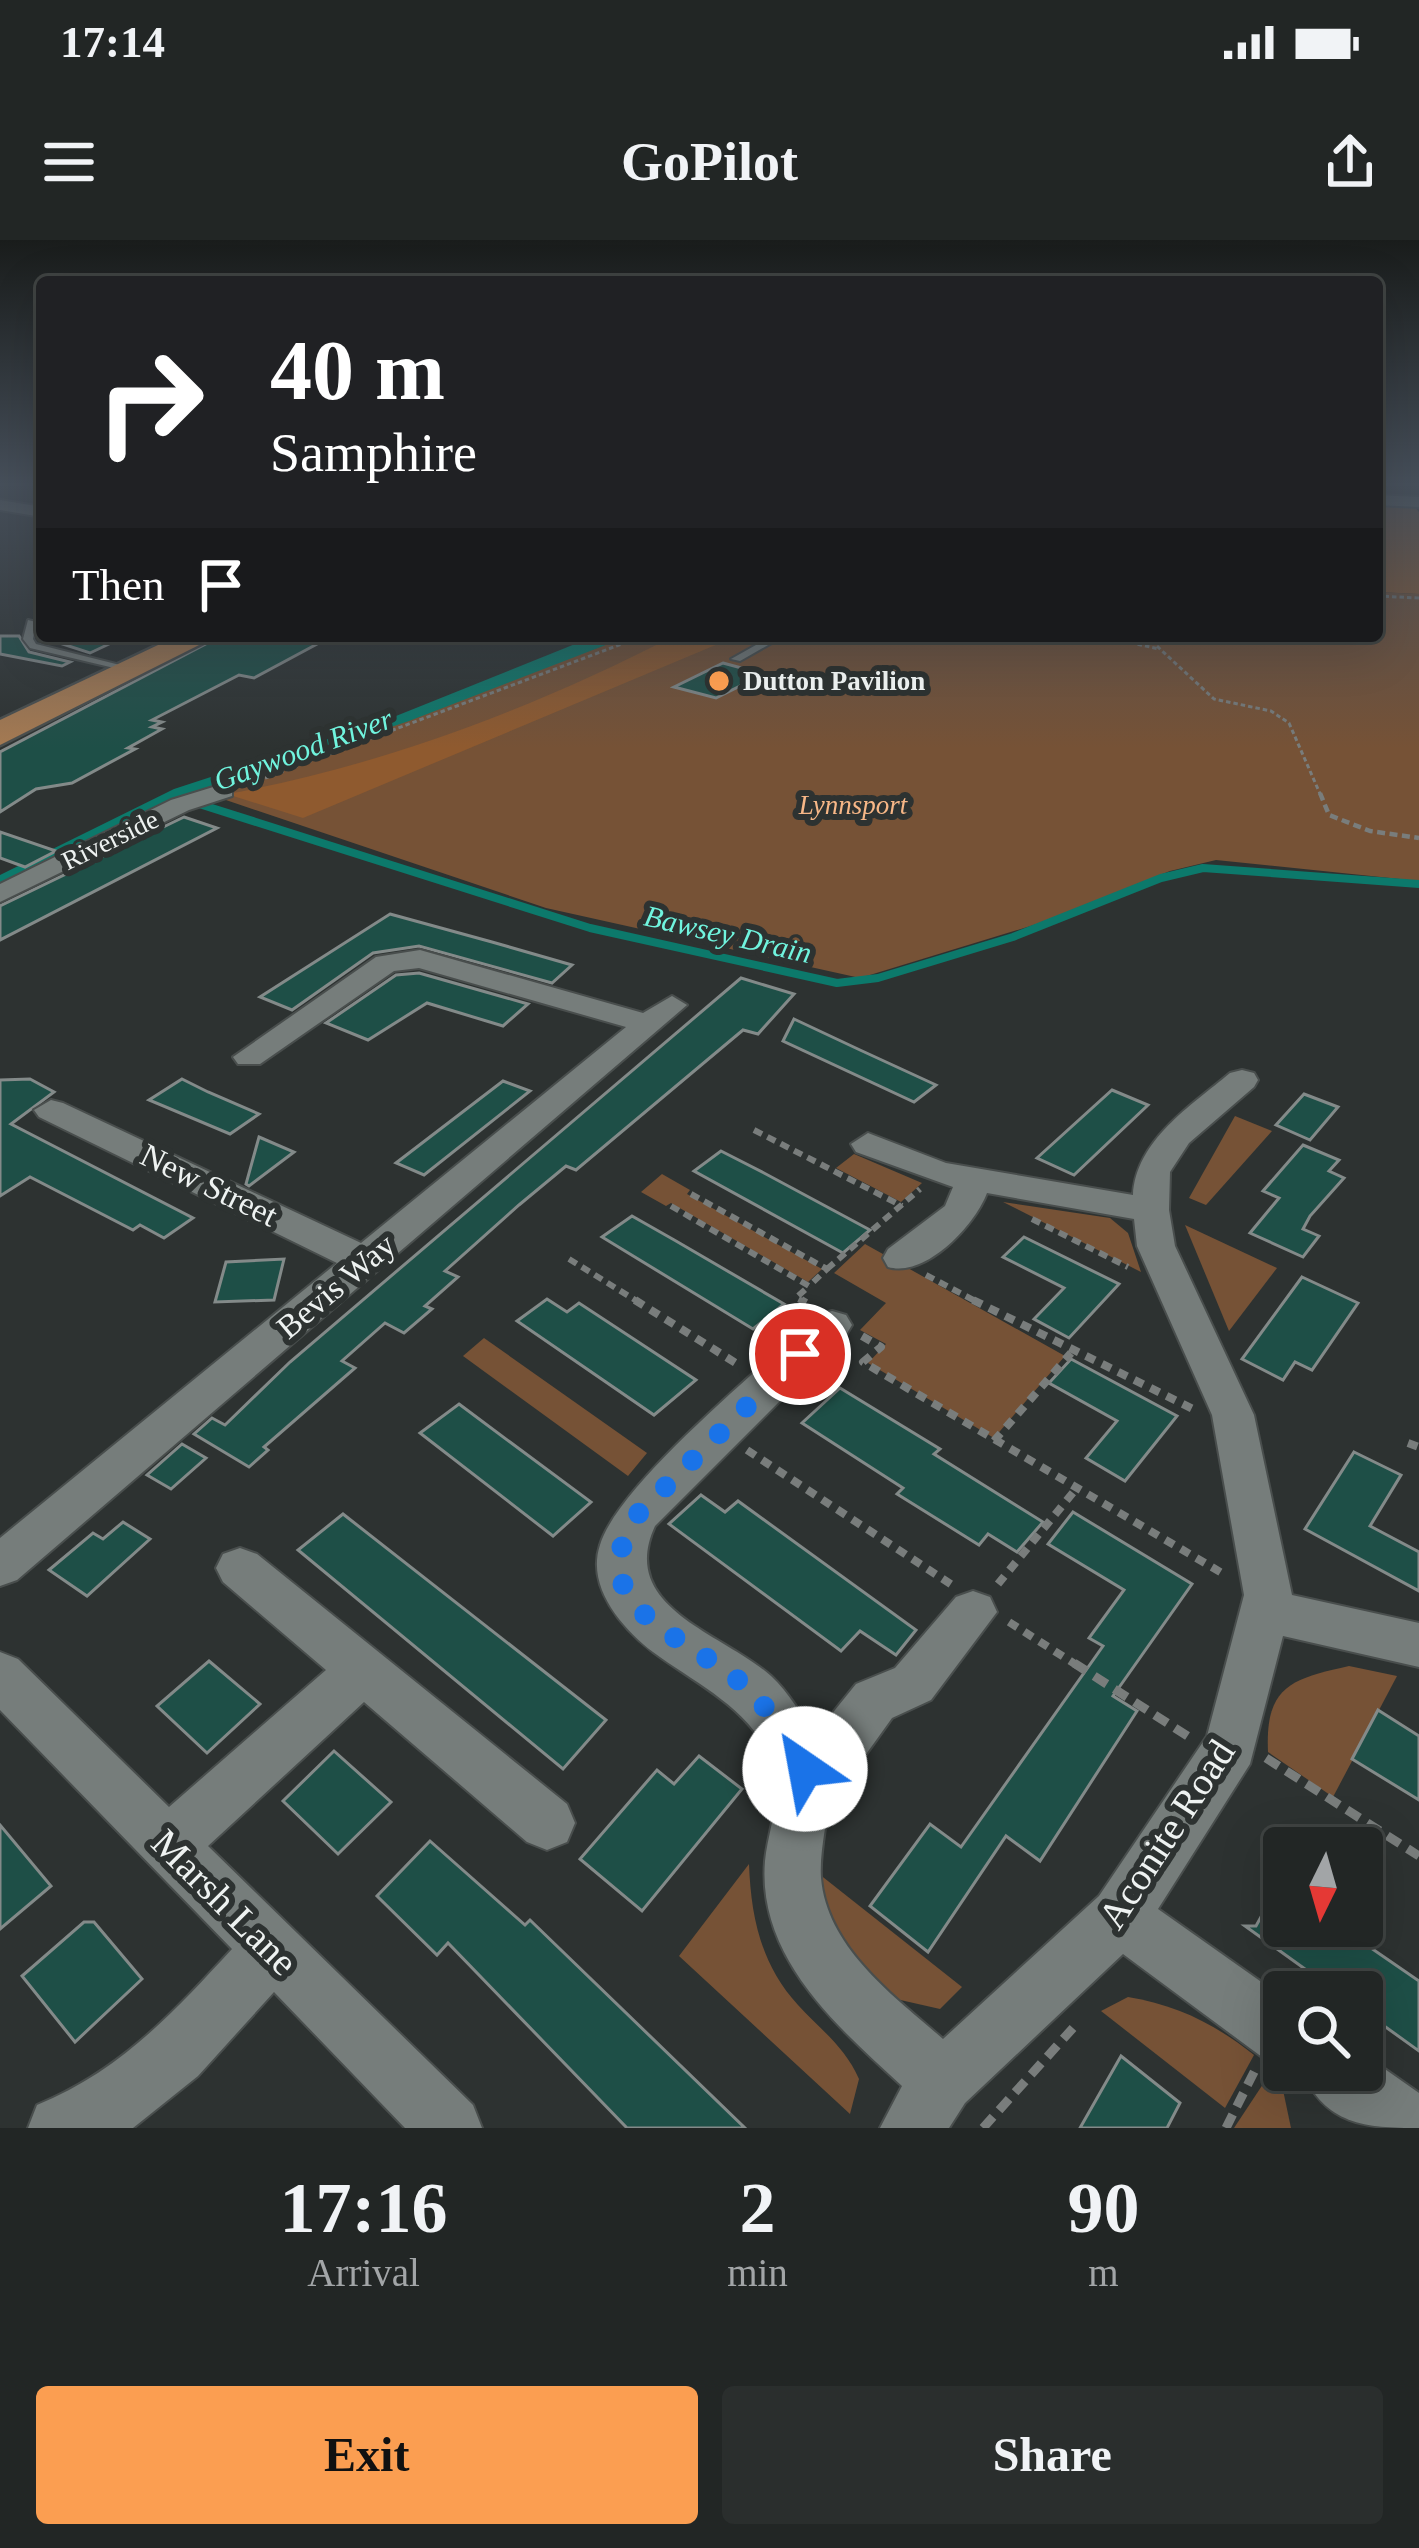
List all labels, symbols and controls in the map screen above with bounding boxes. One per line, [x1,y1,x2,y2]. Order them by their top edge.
text: 17:14 [60,17,165,67]
icon: menu [36,129,102,195]
icon: share [1317,129,1383,195]
text: GoPilot [621,132,798,192]
icon: right [72,324,228,480]
text: 40 m [270,324,445,417]
text: Samphire [270,423,477,483]
icon: arrive [188,552,254,618]
text: Then [72,560,164,610]
place label: Dutton Pavilion [743,666,925,696]
marker: Dutton Pavilion [706,668,732,694]
water label: Gaywood River [209,701,397,797]
park label: Lynnsport [798,790,909,820]
street label: Riverside [57,804,163,876]
water label: Bawsey Drain [641,899,815,969]
street label: New Street [135,1136,283,1234]
street label: Bevis Way [270,1226,403,1346]
pin [749,1303,851,1405]
icon: arrive [767,1321,833,1387]
position arrow [742,1706,868,1832]
street label: Aconite Road [1089,1731,1243,1936]
street label: Marsh Lane [144,1821,306,1983]
north arrow [1263,1827,1383,1947]
map controls [1263,1827,1383,2091]
button: search [1263,1971,1383,2091]
text: 17:16 [280,2168,448,2248]
text: 2 [739,2168,775,2248]
text: 90 [1067,2168,1139,2248]
text: Arrival [307,2251,420,2294]
text: min [727,2251,788,2294]
text: m [1088,2251,1119,2294]
button: Exit [36,2386,698,2524]
button: Share [722,2386,1383,2524]

